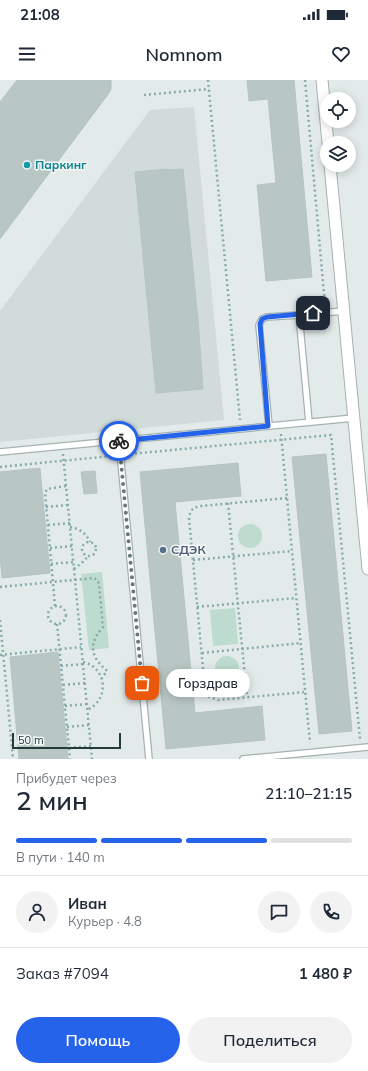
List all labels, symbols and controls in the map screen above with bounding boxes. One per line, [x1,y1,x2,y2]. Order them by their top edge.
text: 21:08 [20,5,60,24]
icon: menu [16,43,38,65]
text: Nomnom [145,43,223,66]
icon: heart [330,43,352,65]
map controls [320,92,356,172]
button: locate [320,92,356,128]
button: layers [320,136,356,172]
place label: Паркинг [35,157,87,172]
marker: Паркинг [22,160,32,170]
pin [296,296,330,330]
icon: home [302,302,324,324]
courier [99,421,139,461]
icon: bike [108,430,130,452]
place label: СДЭК [171,542,206,557]
marker: СДЭК [158,545,168,555]
pin [125,666,159,700]
callout: Горздрав [166,669,250,697]
icon: bag [131,672,153,694]
text: Горздрав [178,675,238,691]
scale bar [12,731,121,750]
text: 50 m [18,733,44,747]
text: Прибудет через [16,770,117,786]
text: 2 мин [16,784,88,817]
text: 21:10–21:15 [265,784,352,803]
text: В пути · 140 m [16,849,105,865]
button: person [16,891,58,933]
button: chat [258,891,300,933]
button: phone [310,891,352,933]
text: Иван [68,894,107,913]
text: Курьер · 4.8 [68,913,142,929]
text: Заказ #7094 [16,964,109,983]
text: 1 480 ₽ [299,964,352,983]
button: Помощь [16,1017,180,1063]
button: Поделиться [188,1017,352,1063]

